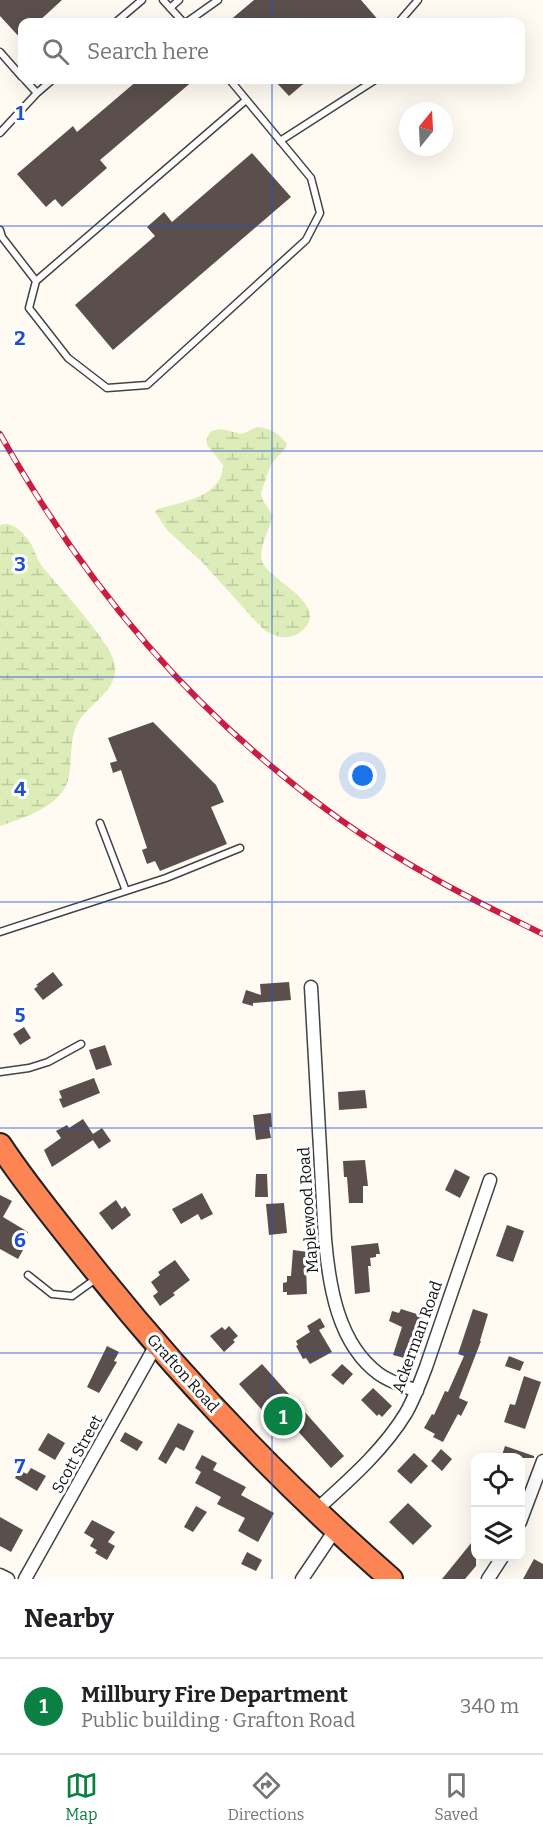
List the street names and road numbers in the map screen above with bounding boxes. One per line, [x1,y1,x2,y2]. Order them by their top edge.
street label: Maplewood Road [294,1146,322,1274]
street label: Ackerman Road [388,1278,446,1396]
street label: Grafton Road [143,1330,223,1416]
street label: Scott Street [48,1411,106,1496]

